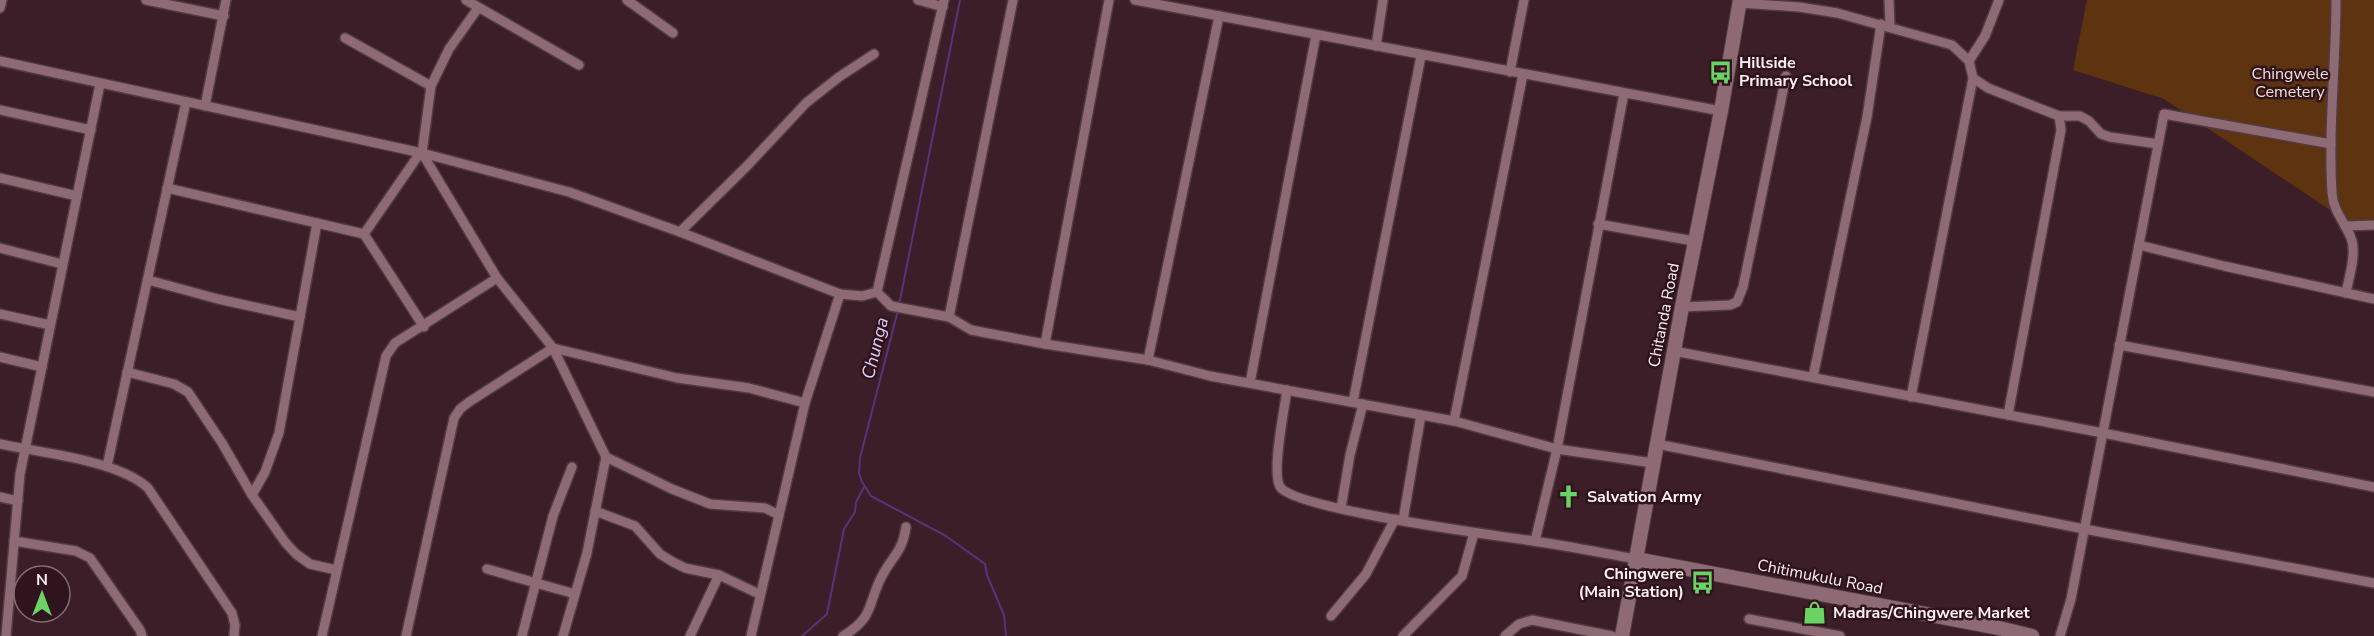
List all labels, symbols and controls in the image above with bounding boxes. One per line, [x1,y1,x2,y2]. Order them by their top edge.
place label: Hillside Primary School [1739,52,1852,92]
bus stop icon: Hillside Primary School [1708,59,1734,85]
park label: Chingwele Cemetery [2251,63,2329,103]
street label: Chitanda Road [1643,261,1685,369]
water label: Chunga [856,315,894,381]
church icon: Salvation Army [1556,484,1582,510]
place label: Salvation Army [1587,486,1702,508]
street label: Chitimukulu Road [1755,554,1885,600]
place label: Chingwere (Main Station) [1578,563,1684,603]
north arrow [12,564,72,624]
text: N [36,569,48,591]
bus stop icon: Chingwere (Main Station) [1689,570,1715,596]
shop icon: Madras/Chingwere Market [1802,600,1828,626]
place label: Madras/Chingwere Market [1833,602,2030,624]

